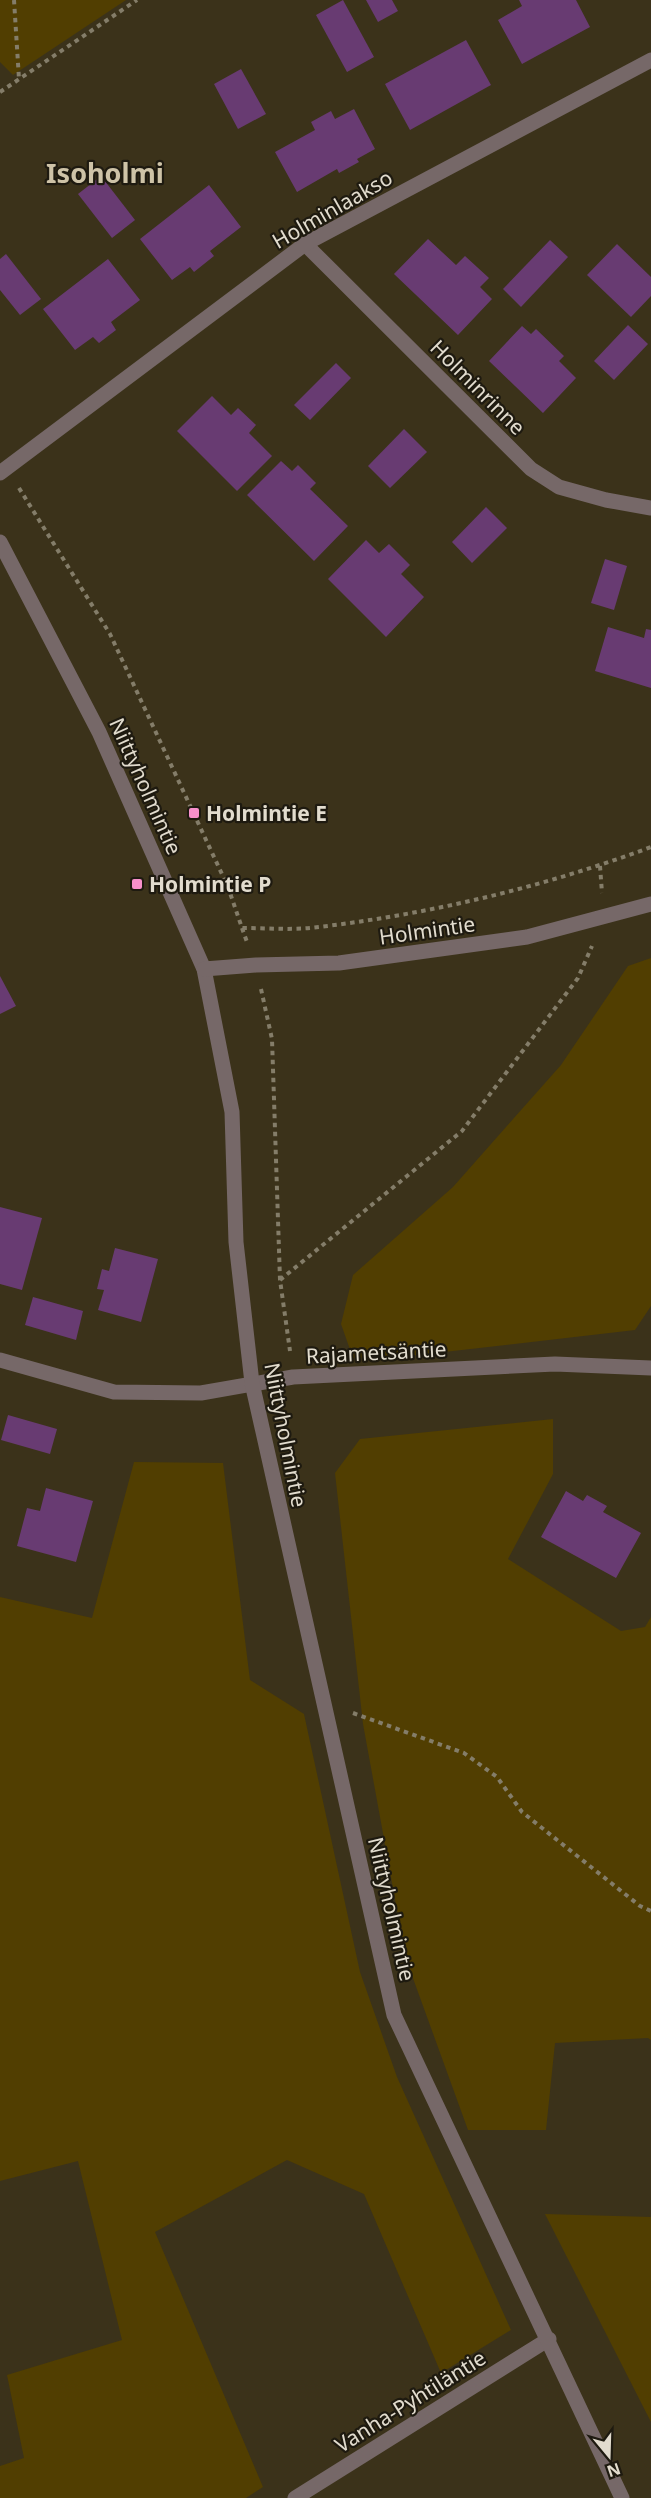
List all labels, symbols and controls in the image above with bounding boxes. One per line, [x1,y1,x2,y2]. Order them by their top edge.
district label: Isoholmi [46,154,164,191]
street label: Holminlaakso [267,163,397,255]
street label: Holminrinne [424,333,532,441]
street label: Niittyholmintie [103,713,189,859]
place label: Holmintie E [206,799,327,827]
marker: Holmintie E [187,806,201,820]
place label: Holmintie P [149,870,271,898]
marker: Holmintie P [130,877,144,891]
street label: Holmintie [377,909,477,951]
street label: Rajametsäntie [305,1334,447,1370]
street label: Niittyholmintie [258,1360,314,1510]
street label: Niittyholmintie [362,1834,422,1984]
street label: Vanha-Pyhtiläntie [329,2343,491,2459]
north arrow [579,2426,639,2486]
text: N [604,2458,624,2483]

